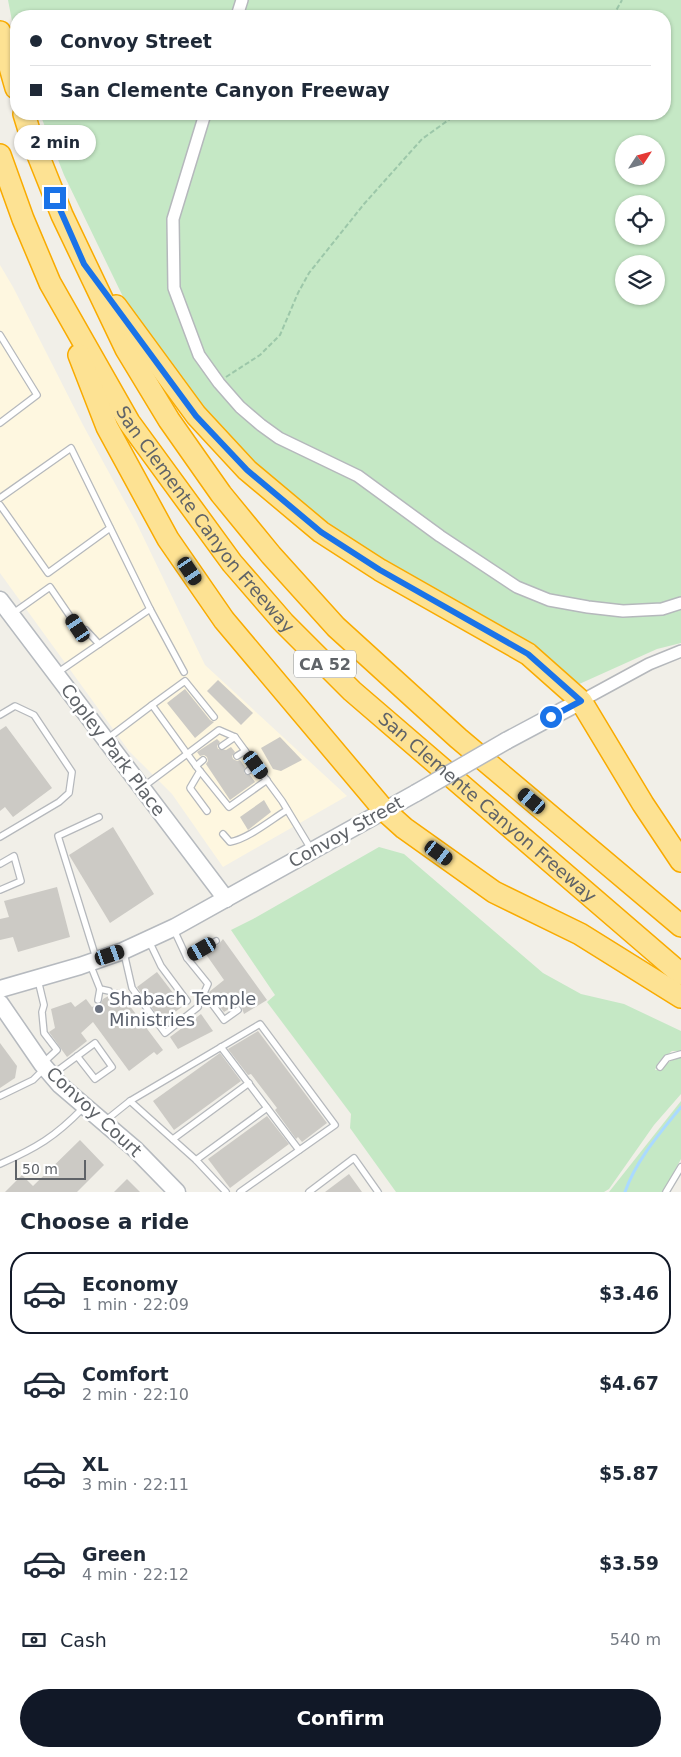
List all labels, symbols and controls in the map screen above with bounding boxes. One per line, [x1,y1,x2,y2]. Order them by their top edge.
text: Convoy Street [60,30,212,52]
text: San Clemente Canyon Freeway [60,79,390,101]
callout: 2 min [14,126,96,160]
text: 2 min [30,133,80,152]
north arrow [615,135,665,185]
map controls [615,135,665,305]
route end [44,187,66,209]
button: locate [615,195,665,245]
button: layers [615,255,665,305]
street label: San Clemente Canyon Freeway [112,402,299,637]
car [175,554,204,588]
car [63,611,92,645]
road number: CA 52 [294,651,356,678]
street label: Copley Park Place [57,680,170,820]
route start [540,706,562,728]
street label: San Clemente Canyon Freeway [374,708,601,907]
car [241,748,270,782]
car [515,786,548,816]
street label: Convoy Street [285,791,407,872]
car [422,838,455,868]
car [185,935,218,963]
car [93,943,126,967]
place label: Shabach Temple Ministries [109,988,256,1030]
marker: Shabach Temple Ministries [93,1003,105,1015]
street label: Convoy Court [42,1062,146,1161]
scale bar [15,1157,86,1180]
text: 50 m [22,1161,58,1177]
text: Choose a ride [20,1209,189,1234]
icon: car [22,1271,67,1316]
text: Economy [82,1273,178,1295]
text: $3.46 [599,1282,659,1304]
text: 1 min · 22:09 [82,1295,189,1314]
icon: car [22,1361,67,1406]
text: Comfort [82,1363,169,1385]
text: $4.67 [599,1372,659,1394]
text: 2 min · 22:10 [82,1385,189,1404]
icon: car [22,1451,67,1496]
text: XL [82,1453,109,1475]
text: $5.87 [599,1462,659,1484]
text: 3 min · 22:11 [82,1475,189,1494]
icon: car [22,1541,67,1586]
text: Green [82,1543,146,1565]
text: $3.59 [599,1552,659,1574]
text: 4 min · 22:12 [82,1565,189,1584]
icon: cash [20,1626,48,1654]
text: Cash [60,1629,107,1651]
text: 540 m [610,1630,661,1649]
button: Confirm [20,1689,661,1747]

